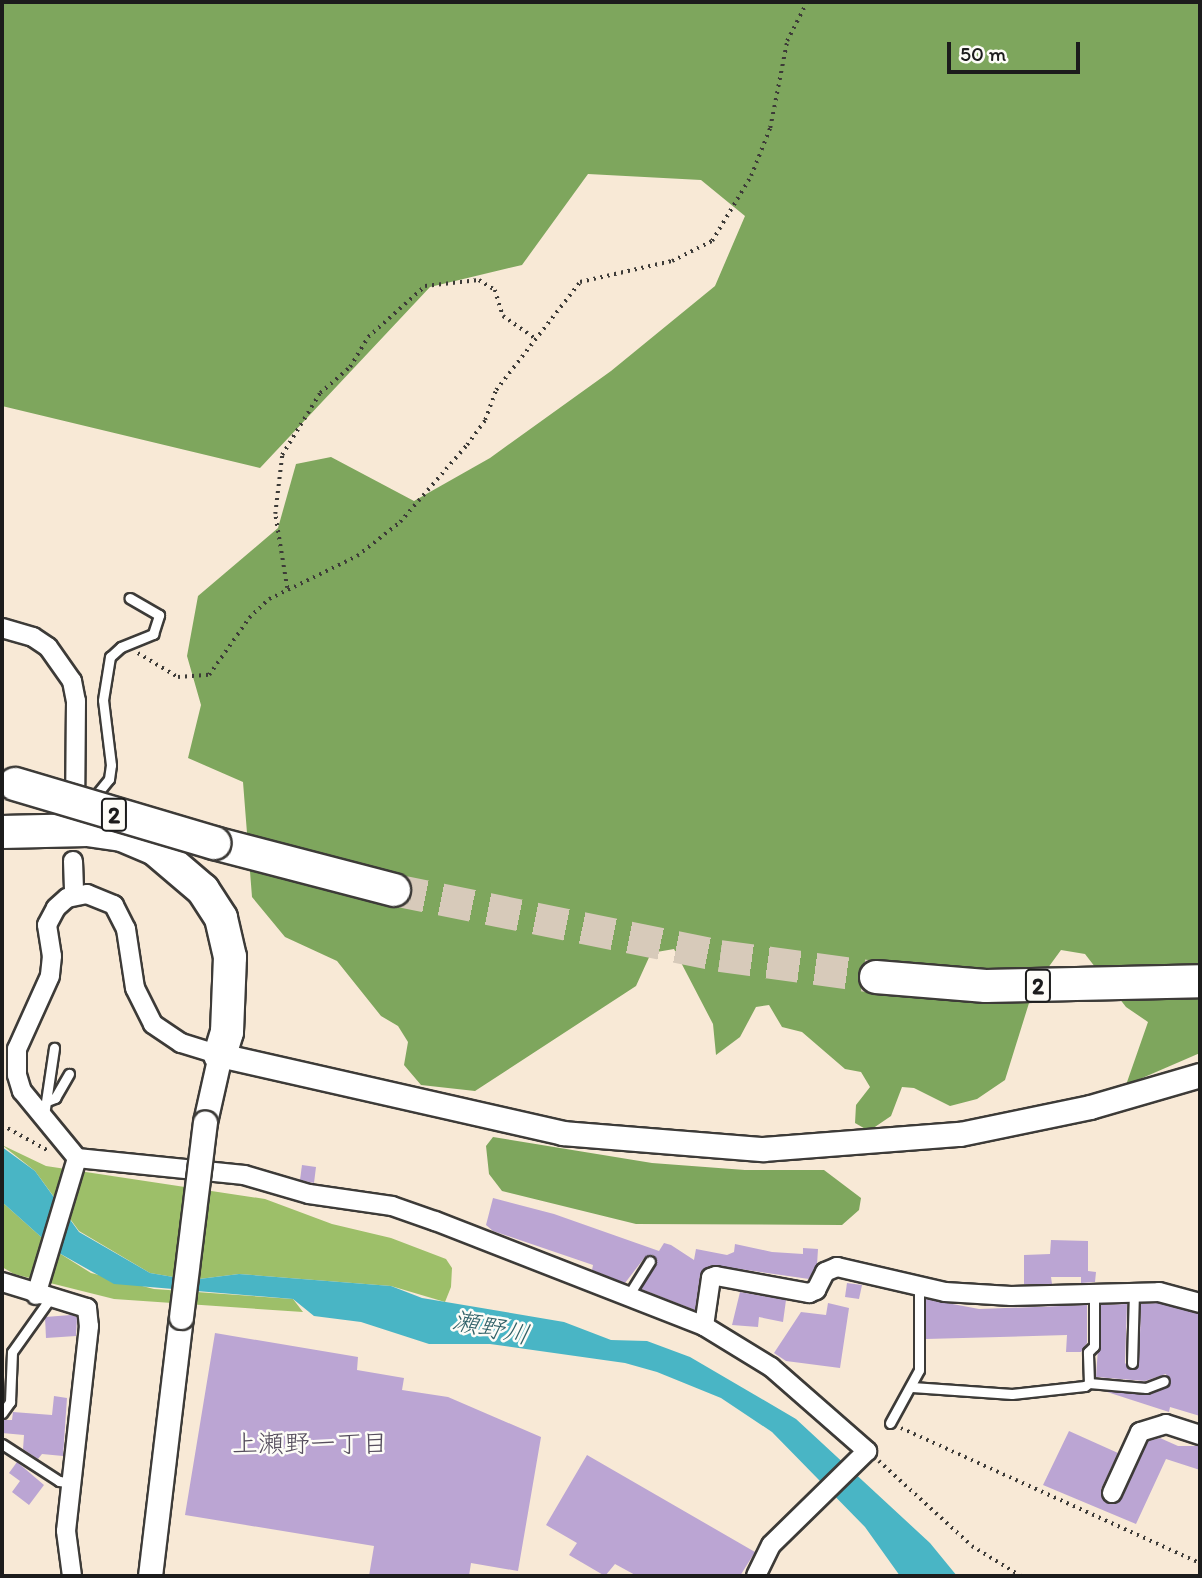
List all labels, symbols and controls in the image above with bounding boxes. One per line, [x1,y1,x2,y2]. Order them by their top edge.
scale bar [950,28,1083,72]
text: 50 m [960,41,1006,66]
road number: 2 [100,796,128,834]
road number: 2 [1024,967,1052,1006]
water label: 瀬野川 [450,1305,532,1351]
district label: 上瀬野一丁目 [232,1428,388,1460]

